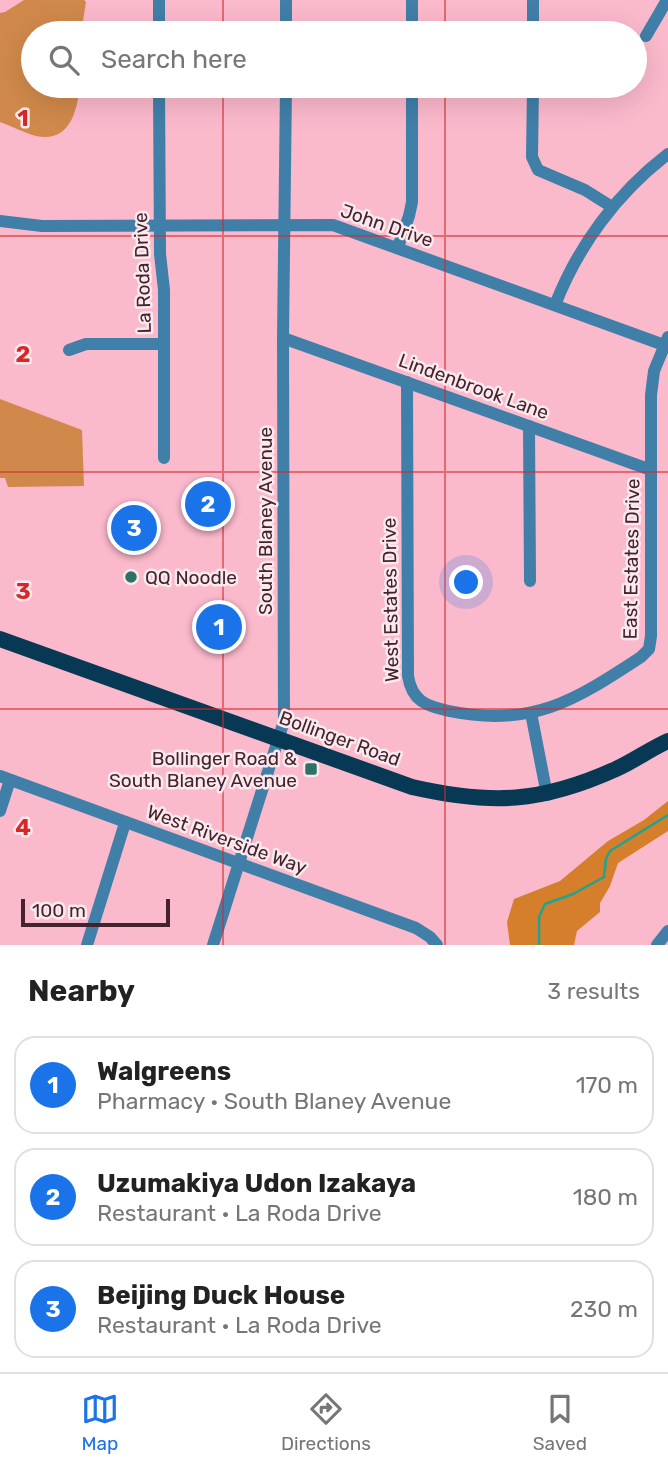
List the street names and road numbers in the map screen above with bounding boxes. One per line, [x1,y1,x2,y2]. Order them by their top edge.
street label: John Drive [338,199,436,252]
street label: La Roda Drive [129,212,156,334]
street label: Lindenbrook Lane [396,349,552,424]
street label: South Blaney Avenue [254,427,277,615]
street label: East Estates Drive [619,478,644,640]
street label: West Estates Drive [378,518,403,682]
street label: Bollinger Road [276,706,404,771]
street label: West Riverside Way [144,800,310,879]

